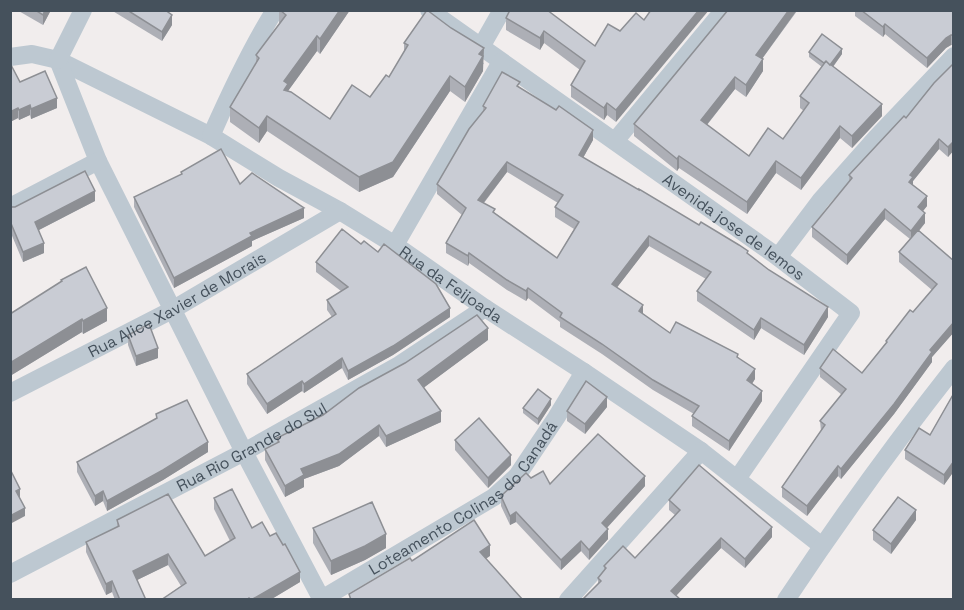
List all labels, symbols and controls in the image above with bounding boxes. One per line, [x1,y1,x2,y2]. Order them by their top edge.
street label: Avenida jose de lemos [658,169,809,285]
street label: Rua da Feijoada [395,241,506,328]
street label: Rua Alice Xavier de Morais [85,247,270,362]
street label: Rua Rio Grande do Sul [173,398,331,496]
street label: Loteamento Colinas do Canadá [365,417,562,580]

